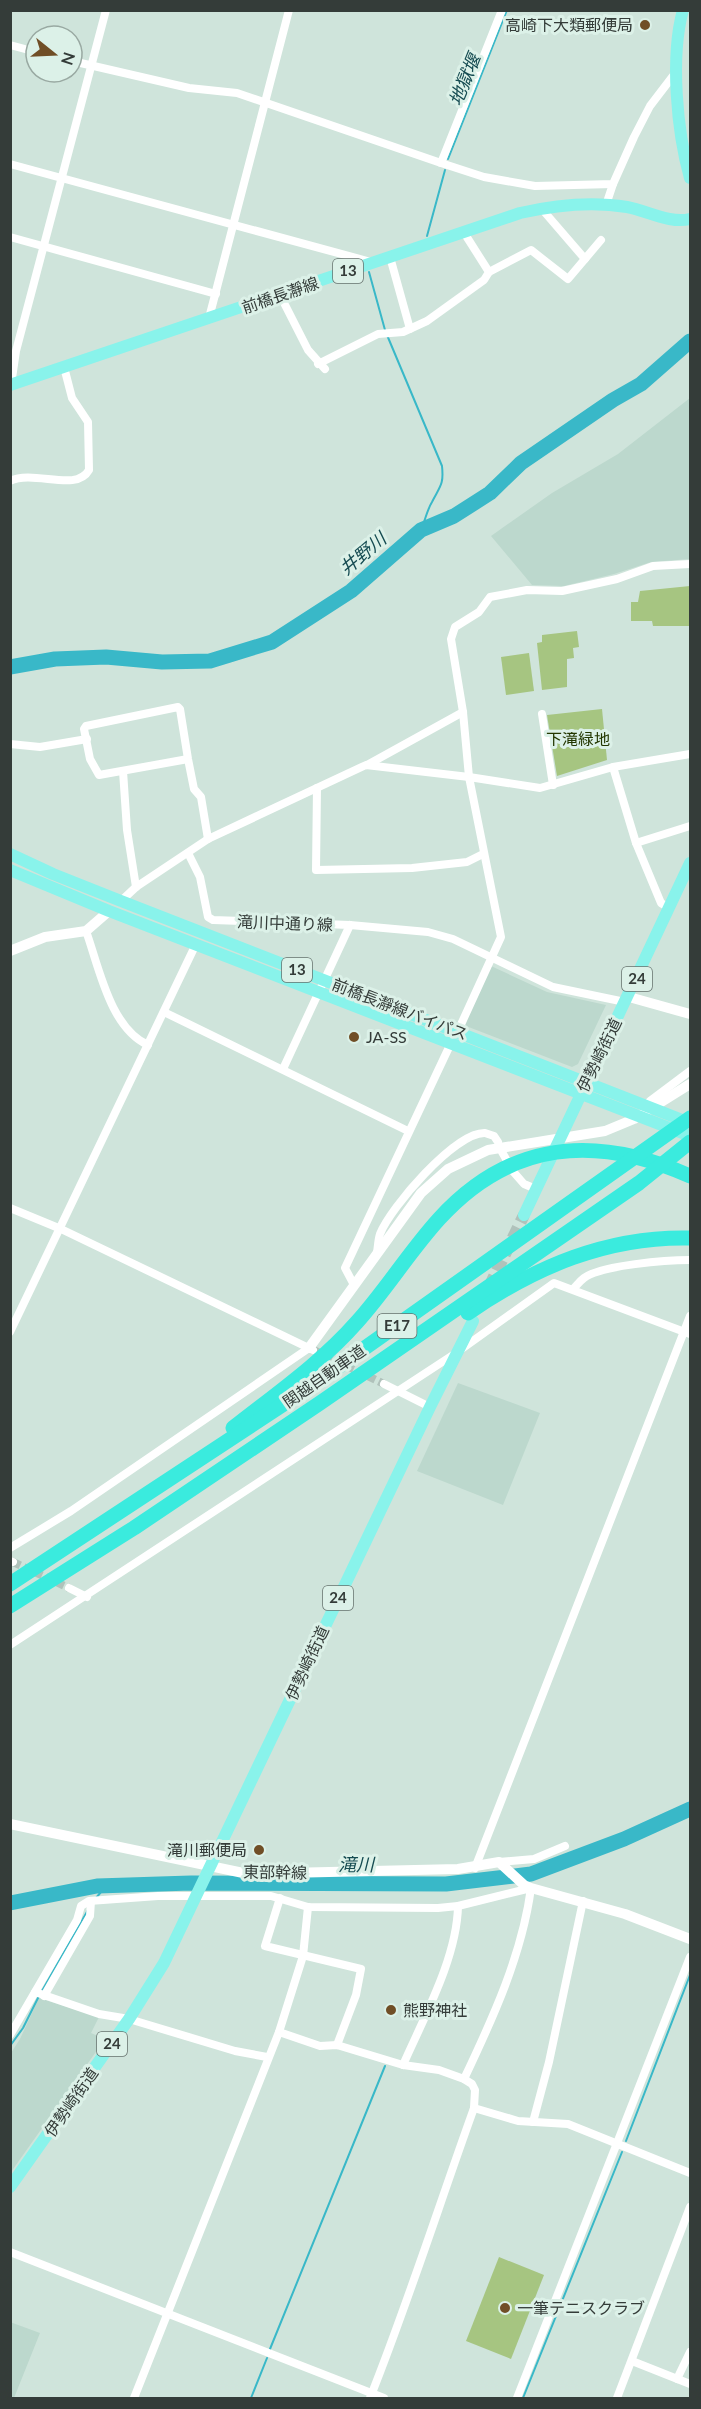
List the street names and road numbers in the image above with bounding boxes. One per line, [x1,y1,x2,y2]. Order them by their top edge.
road number: 13 [333,259,363,283]
street label: 前橋長瀞線 [239,273,321,317]
street label: 滝川中通り線 [237,911,333,934]
road number: 13 [282,958,312,982]
road number: 24 [622,967,652,991]
street label: 前橋長瀞線バイパス [330,974,471,1043]
street label: 伊勢崎街道 [572,1015,625,1095]
road number: E17 [378,1314,416,1338]
street label: 関越自動車道 [279,1340,368,1411]
road number: 24 [323,1586,353,1610]
street label: 伊勢崎街道 [281,1623,332,1703]
street label: 東部幹線 [243,1861,307,1882]
road number: 24 [97,2032,127,2056]
street label: 伊勢崎街道 [40,2063,101,2140]

